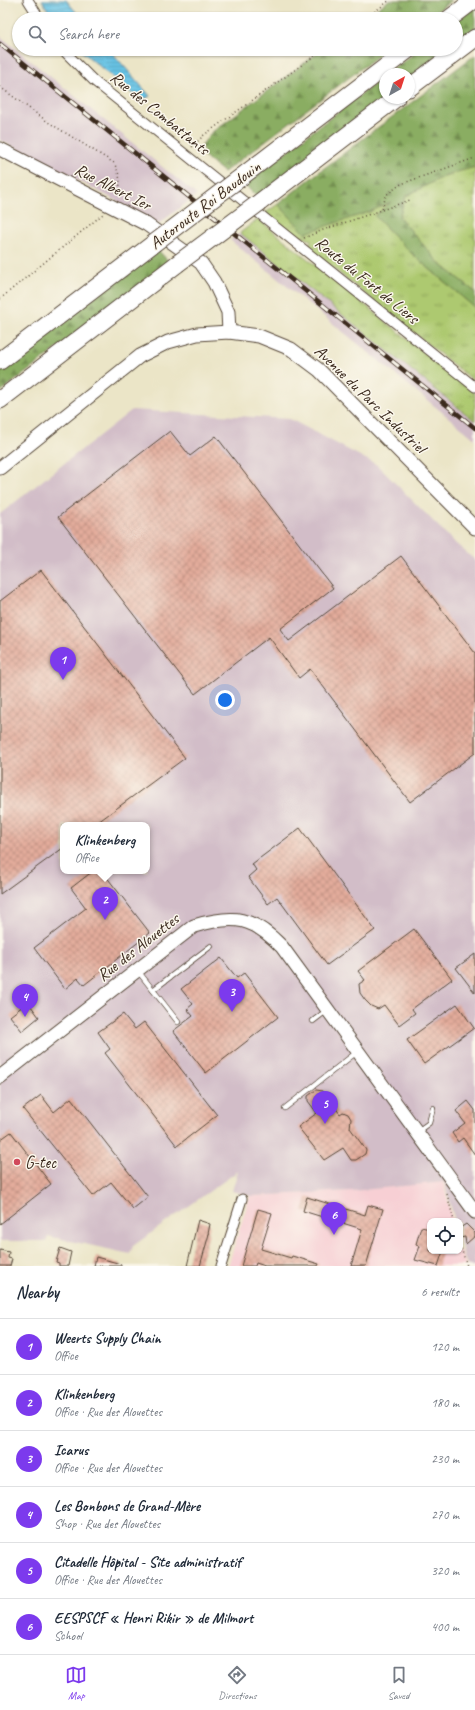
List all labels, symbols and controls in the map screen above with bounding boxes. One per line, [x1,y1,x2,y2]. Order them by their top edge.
search box [12,12,463,56]
icon: search [26,23,48,45]
text: Search here [58,25,119,44]
street label: Rue des Combattants [106,67,216,161]
north arrow [379,68,415,104]
street label: Autoroute Roi Baudouin [145,156,265,254]
street label: Rue Albert Ier [71,159,156,216]
street label: Route du Fort de Liers [311,232,425,330]
street label: Avenue du Parc Industriel [310,340,432,460]
pin: 1 [50,647,76,680]
your location [215,690,235,710]
popup [60,822,150,874]
text: Klinkenberg [75,831,135,850]
text: Office [75,850,99,866]
pin: 2 [92,887,118,920]
street label: Rue des Alouettes [93,907,185,986]
pin: 3 [219,979,245,1012]
pin: 4 [12,984,38,1017]
pin: 5 [312,1091,338,1124]
place label: G-tec [25,1152,57,1173]
marker: G-tec [12,1157,22,1167]
pin: 6 [321,1202,347,1235]
map controls [427,1218,463,1254]
button: locate [427,1218,463,1254]
text: Nearby [16,1282,59,1303]
text: 6 results [421,1284,459,1300]
text: Weerts Supply Chain [54,1329,161,1348]
text: 1 [26,1339,32,1355]
text: 120 m [431,1339,459,1355]
text: Office [54,1348,78,1364]
text: Klinkenberg [54,1385,114,1404]
text: 2 [26,1395,32,1411]
text: 180 m [431,1395,459,1411]
text: Office · Rue des Alouettes [54,1404,162,1420]
text: Icarus [54,1441,88,1460]
text: 3 [26,1451,32,1467]
text: 230 m [431,1451,459,1467]
text: Office · Rue des Alouettes [54,1460,162,1476]
text: Les Bonbons de Grand-Mère [54,1497,200,1516]
text: 4 [26,1507,32,1523]
text: 270 m [431,1507,459,1523]
text: Shop · Rue des Alouettes [54,1516,160,1532]
text: Citadelle Hôpital - Site administratif [54,1553,241,1572]
text: 5 [26,1563,32,1579]
text: 320 m [431,1563,459,1579]
text: Office · Rue des Alouettes [54,1572,162,1588]
text: EESPSCF « Henri Rikir » de Milmort [54,1609,253,1628]
text: 6 [26,1619,32,1635]
text: 400 m [431,1619,459,1635]
text: School [54,1628,82,1644]
tab: Map [65,1664,87,1702]
tab: Directions [218,1664,257,1702]
tab: Saved [388,1664,410,1702]

